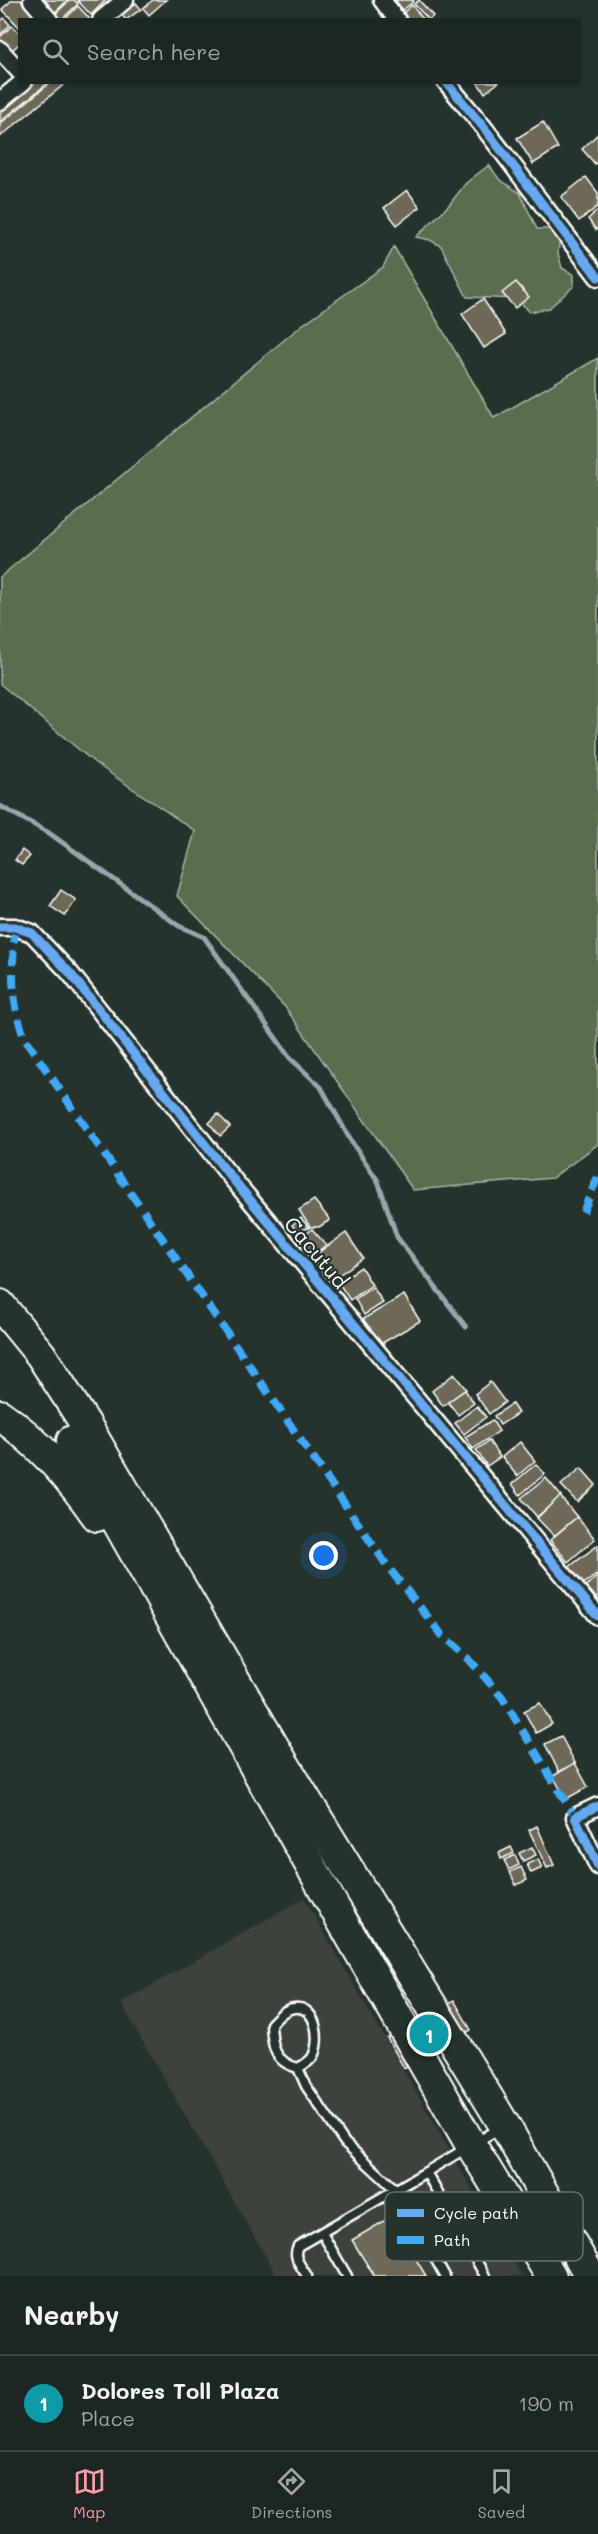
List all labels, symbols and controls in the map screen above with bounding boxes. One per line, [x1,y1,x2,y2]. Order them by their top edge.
search box [18,18,580,84]
icon: search [39,35,72,68]
text: Search here [87,37,221,66]
street label: Cacutud [279,1210,355,1294]
your location [309,1541,338,1570]
pin: 1 [410,2012,448,2056]
legend [385,2192,583,2261]
text: Cycle path [434,2202,518,2223]
text: Path [434,2229,470,2250]
text: Nearby [24,2298,119,2332]
text: Dolores Toll Plaza [81,2376,280,2405]
text: 1 [39,2390,48,2416]
text: 190 m [519,2390,574,2416]
text: Place [81,2405,135,2431]
tab: Map [73,2465,106,2522]
tab: Directions [251,2465,332,2522]
tab: Saved [478,2465,525,2522]

